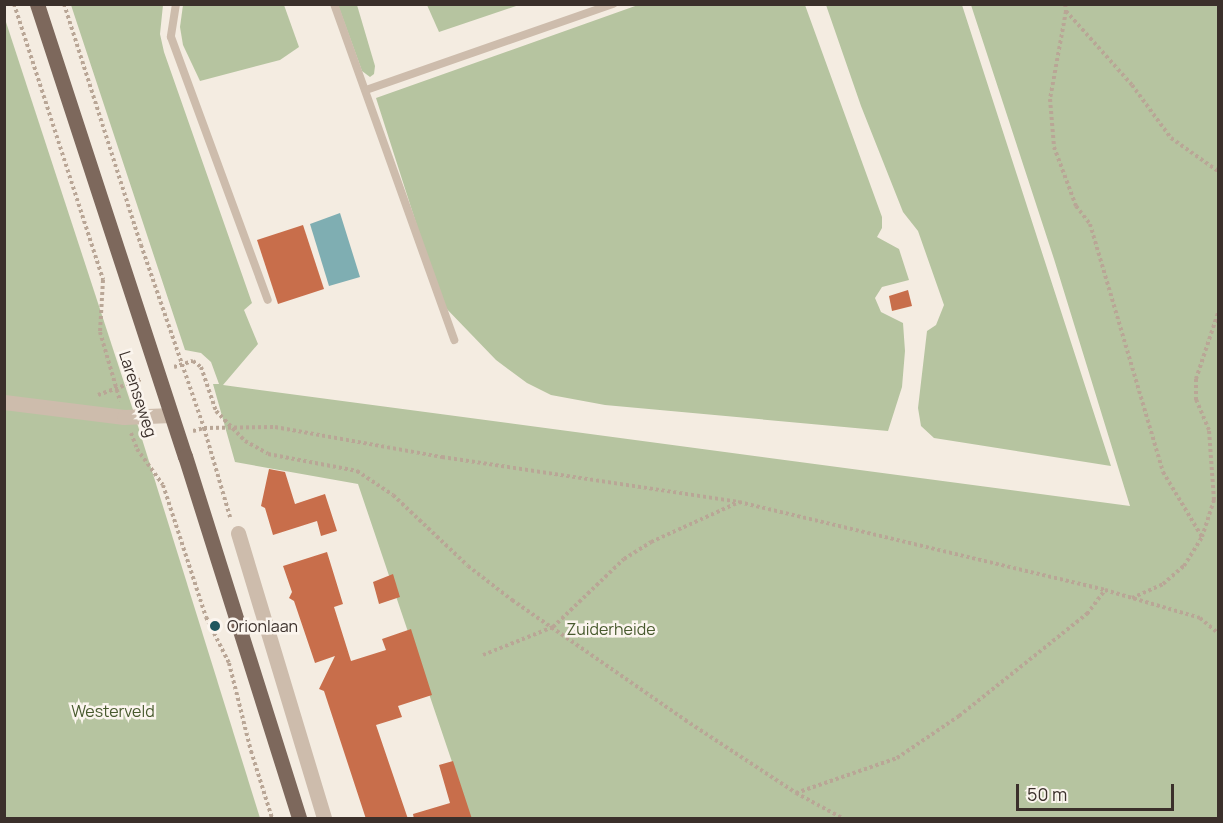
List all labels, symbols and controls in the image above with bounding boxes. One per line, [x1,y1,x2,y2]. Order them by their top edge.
street label: Larenseweg [115,348,161,440]
place label: Orionlaan [227,616,298,636]
marker: Orionlaan [208,619,222,633]
park label: Zuiderheide [566,619,656,639]
park label: Westerveld [71,701,155,721]
scale bar [1019,772,1176,810]
text: 50 m [1027,782,1067,806]

